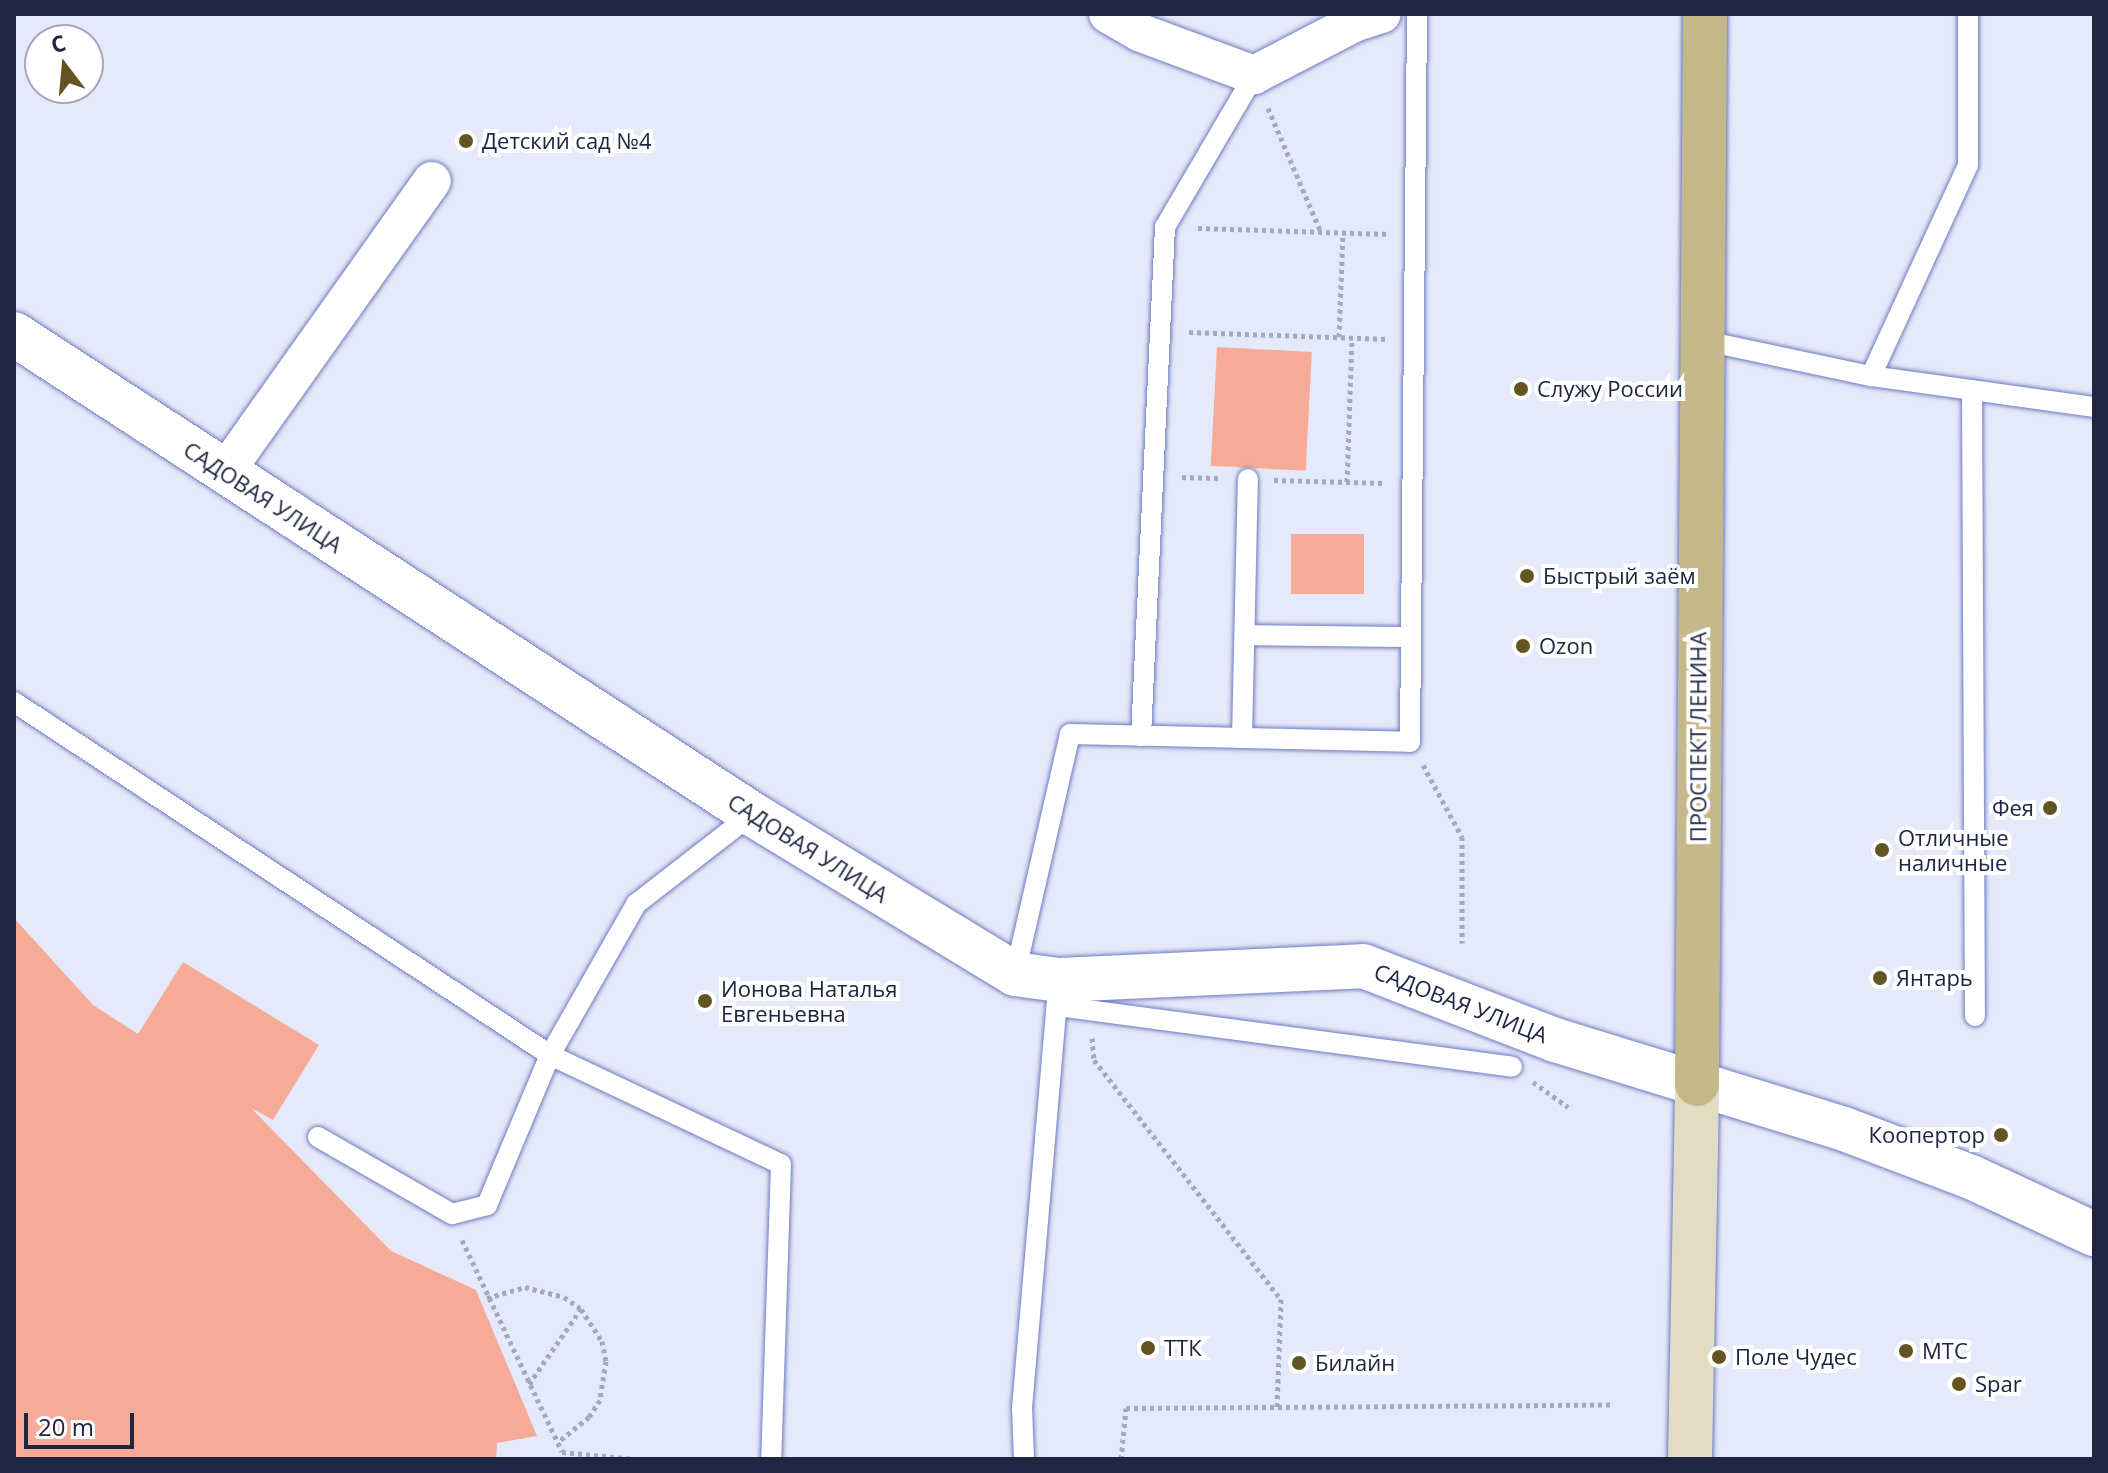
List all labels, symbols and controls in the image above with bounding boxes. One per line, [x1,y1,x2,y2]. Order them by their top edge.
north arrow [24,24,104,104]
text: С [47,26,69,59]
place label: Детский сад №4 [482,128,651,154]
marker: Детский сад №4 [457,132,475,150]
place label: Служу России [1537,376,1683,402]
marker: Служу России [1512,380,1530,398]
street label: САДОВАЯ УЛИЦА [179,436,347,558]
place label: Быстрый заём [1543,563,1696,589]
marker: Быстрый заём [1518,567,1536,585]
street label: ПРОСПЕКТ ЛЕНИНА [1685,632,1711,842]
place label: Ozon [1539,633,1593,659]
marker: Ozon [1514,637,1532,655]
street label: САДОВАЯ УЛИЦА [723,788,893,908]
place label: Фея [1992,795,2034,821]
marker: Фея [2041,799,2059,817]
place label: Отличные наличные [1898,824,2009,876]
marker: Отличные наличные [1873,841,1891,859]
street label: САДОВАЯ УЛИЦА [1371,958,1551,1048]
place label: Янтарь [1896,965,1973,991]
marker: Янтарь [1871,969,1889,987]
place label: Ионова Наталья Евгеньевна [721,975,897,1026]
marker: Ионова Наталья Евгеньевна [696,992,714,1010]
place label: Коопертор [1869,1122,1985,1148]
marker: Коопертор [1992,1126,2010,1144]
place label: ТТК [1164,1335,1202,1361]
place label: МТС [1922,1338,1968,1364]
marker: ТТК [1139,1339,1157,1357]
marker: МТС [1897,1342,1915,1360]
place label: Поле Чудес [1735,1344,1857,1370]
marker: Поле Чудес [1710,1348,1728,1366]
place label: Билайн [1315,1350,1395,1376]
marker: Билайн [1290,1354,1308,1372]
place label: Spar [1975,1371,2022,1397]
marker: Spar [1950,1375,1968,1393]
scale bar [28,1397,138,1447]
text: 20 m [38,1410,94,1443]

